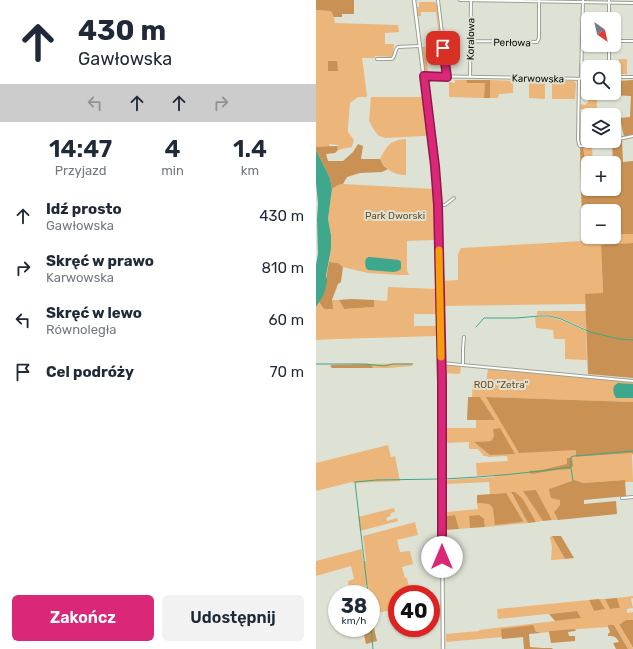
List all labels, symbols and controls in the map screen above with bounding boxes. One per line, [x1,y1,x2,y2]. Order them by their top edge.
north arrow [581,12,621,52]
map controls [581,12,621,244]
text: 430 m [78,14,166,47]
icon: ahead [12,16,64,68]
street label: Koralowa [465,18,477,60]
pin [426,31,460,65]
icon: arrive [432,37,454,59]
street label: Perłowa [493,37,531,49]
text: Gawłowska [78,48,172,70]
button: search [581,60,621,100]
street label: Karwowska [512,73,564,85]
icon: left [84,92,106,114]
icon: ahead [126,92,148,114]
icon: ahead [168,92,190,114]
icon: right [210,92,232,114]
button: layers [581,108,621,148]
text: 14:47 [49,135,112,163]
text: 4 [165,135,181,163]
text: 1.4 [233,135,267,163]
button: + [581,156,621,196]
text: Przyjazd [55,163,107,178]
text: min [161,163,184,178]
text: km [241,163,259,178]
text: Idź prosto [46,200,122,218]
button: − [581,204,621,244]
icon: ahead [12,205,34,227]
text: 430 m [259,207,304,225]
park label: Park Dworski [365,210,425,222]
text: Gawłowska [46,218,114,233]
text: Skręć w prawo [46,252,154,270]
icon: right [12,257,34,279]
text: 810 m [262,259,304,277]
text: Karwowska [46,270,114,285]
text: Skręć w lewo [46,304,142,322]
icon: left [12,309,34,331]
text: 60 m [268,311,304,329]
text: Równoległa [46,322,116,337]
icon: arrive [12,361,34,383]
text: Cel podróży [46,363,134,381]
text: 70 m [270,363,304,381]
park label: ROD "Zetra" [474,379,528,391]
position arrow [421,536,463,578]
speed limit sign: 40 [388,585,440,637]
text: 38 [341,594,367,618]
button: Zakończ [12,595,154,641]
button: Udostępnij [162,595,304,641]
text: km/h [342,615,366,627]

